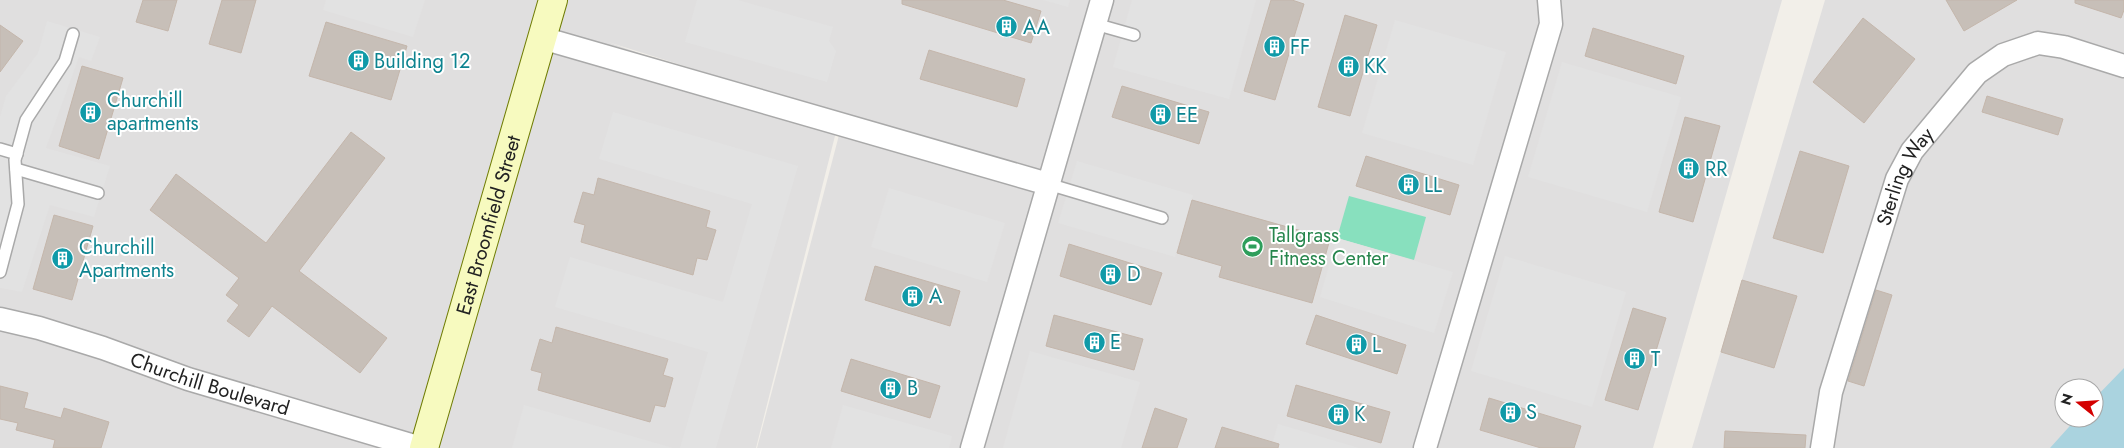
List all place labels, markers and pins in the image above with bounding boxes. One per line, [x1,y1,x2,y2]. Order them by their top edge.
place label: AA [1023,13,1051,42]
building icon: AA [995,15,1019,39]
place label: FF [1290,33,1310,62]
building icon: FF [1262,35,1286,59]
place label: Building 12 [374,47,470,76]
building icon: Building 12 [346,49,370,73]
place label: KK [1364,52,1387,81]
building icon: KK [1336,54,1360,78]
place label: Churchill apartments [107,86,199,138]
building icon: Churchill apartments [79,100,103,124]
place label: EE [1176,101,1198,130]
building icon: EE [1148,103,1172,127]
place label: RR [1705,155,1727,184]
building icon: RR [1677,157,1701,181]
place label: LL [1424,171,1442,200]
building icon: LL [1396,173,1420,197]
place label: Tallgrass Fitness Center [1269,221,1389,273]
place label: Churchill Apartments [79,233,174,285]
sports icon: Tallgrass Fitness Center [1241,234,1265,258]
building icon: Churchill Apartments [51,246,75,270]
place label: D [1127,260,1141,289]
building icon: D [1099,262,1123,286]
place label: A [929,282,943,311]
building icon: A [901,284,925,308]
place label: E [1110,328,1121,357]
building icon: E [1082,330,1106,354]
place label: L [1372,331,1381,360]
building icon: L [1344,333,1368,357]
place label: T [1651,345,1661,374]
building icon: T [1623,347,1647,371]
place label: B [907,374,918,403]
building icon: B [879,376,903,400]
place label: S [1526,398,1537,427]
place label: K [1354,400,1366,429]
building icon: S [1498,400,1522,424]
building icon: K [1326,402,1350,426]

